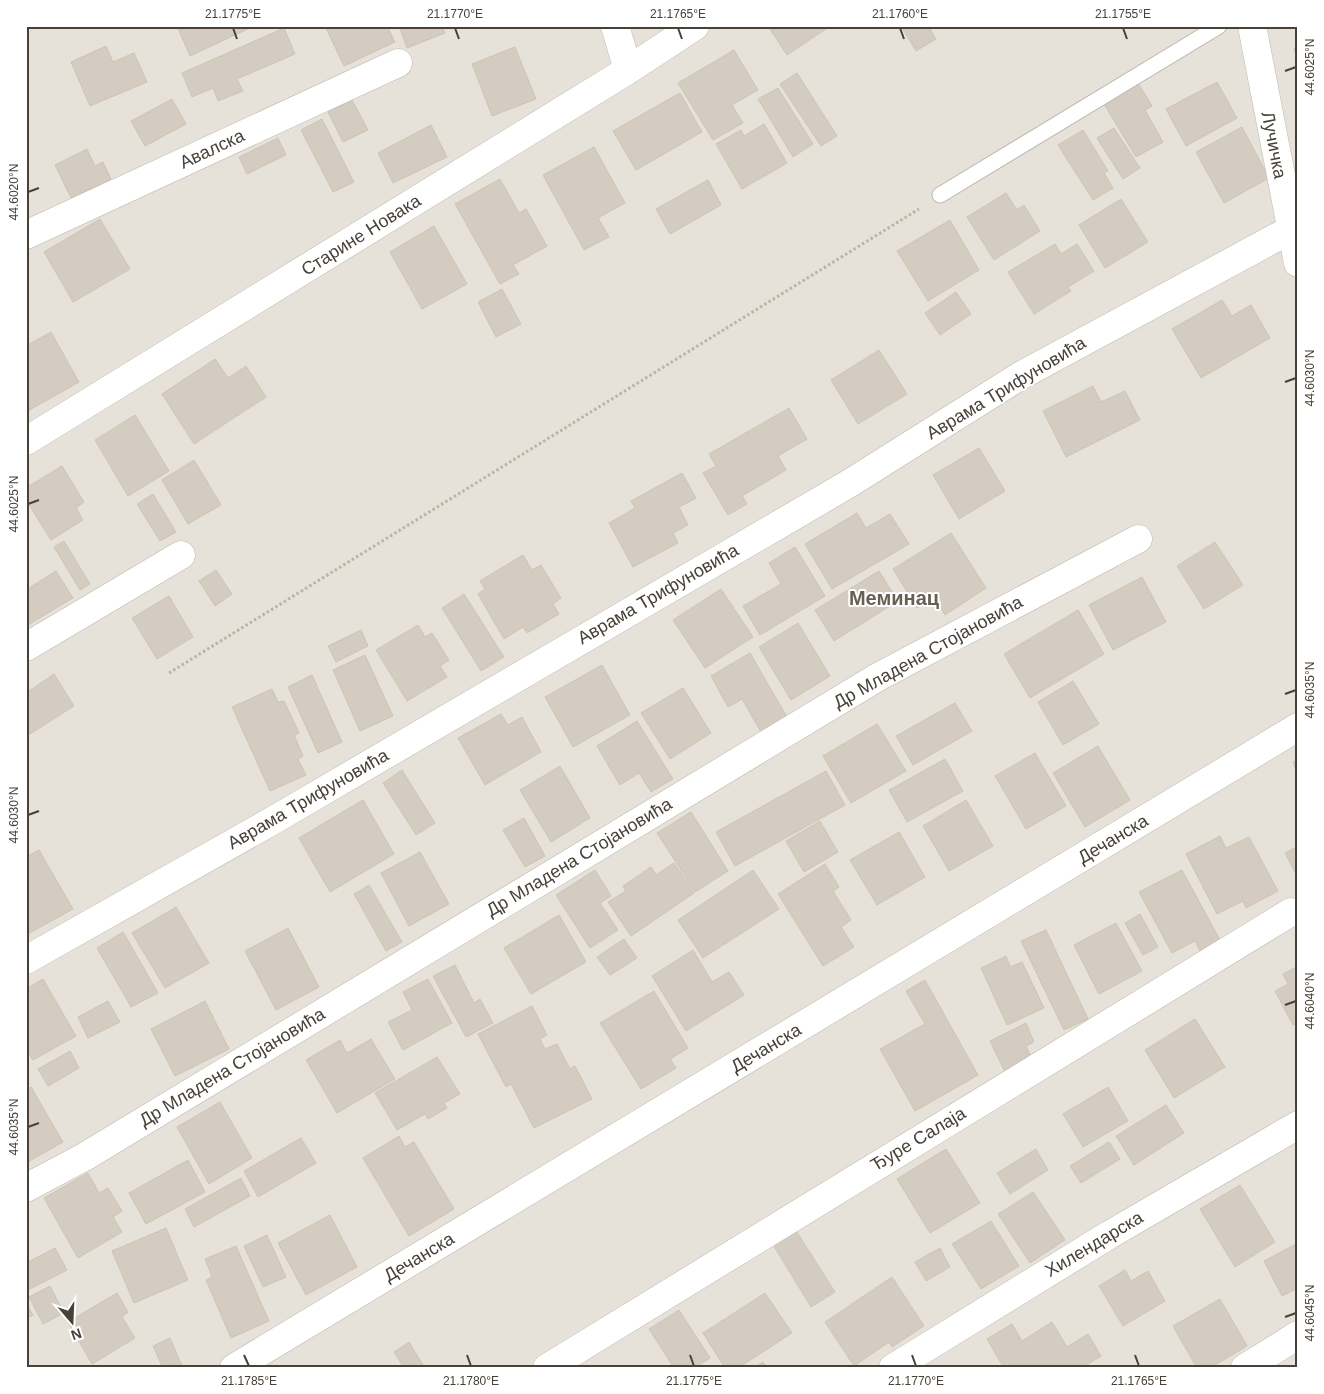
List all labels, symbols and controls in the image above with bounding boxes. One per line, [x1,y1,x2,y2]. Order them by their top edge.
text: 21.1775°E [205,7,261,21]
text: 21.1770°E [427,7,483,21]
text: 21.1765°E [650,7,706,21]
text: 21.1760°E [872,7,928,21]
text: 21.1755°E [1095,7,1151,21]
text: 44.6025°N [1303,39,1317,95]
street label: Лучичка [1258,110,1291,181]
street label: Авалска [176,125,248,173]
text: 44.6020°N [7,164,21,220]
street label: Старине Новака [298,190,425,280]
street label: Аврама Трифуновића [923,332,1090,444]
text: 44.6030°N [1303,350,1317,406]
text: 44.6025°N [7,476,21,532]
street label: Аврама Трифуновића [574,539,743,648]
district label: Меминац [849,587,940,609]
street label: Др Младена Стојановића [830,591,1027,712]
text: 44.6035°N [1303,662,1317,718]
street label: Аврама Трифуновића [224,744,393,853]
text: 44.6030°N [7,787,21,843]
street label: Др Младена Стојановића [483,793,676,920]
street label: Дечанска [1074,810,1153,868]
text: 44.6040°N [1303,973,1317,1029]
street label: Др Младена Стојановића [136,1003,329,1130]
street label: Дечанска [727,1019,806,1077]
text: 44.6035°N [7,1099,21,1155]
street label: Ђуре Салаја [867,1102,970,1175]
street label: Хилендарска [1042,1207,1147,1281]
street label: Дечанска [380,1228,459,1286]
text: 44.6045°N [1303,1285,1317,1341]
north arrow [48,1296,98,1346]
text: N [69,1325,84,1344]
text: 21.1785°E [221,1374,277,1388]
text: 21.1780°E [443,1374,499,1388]
text: 21.1775°E [666,1374,722,1388]
text: 21.1770°E [888,1374,944,1388]
text: 21.1765°E [1111,1374,1167,1388]

